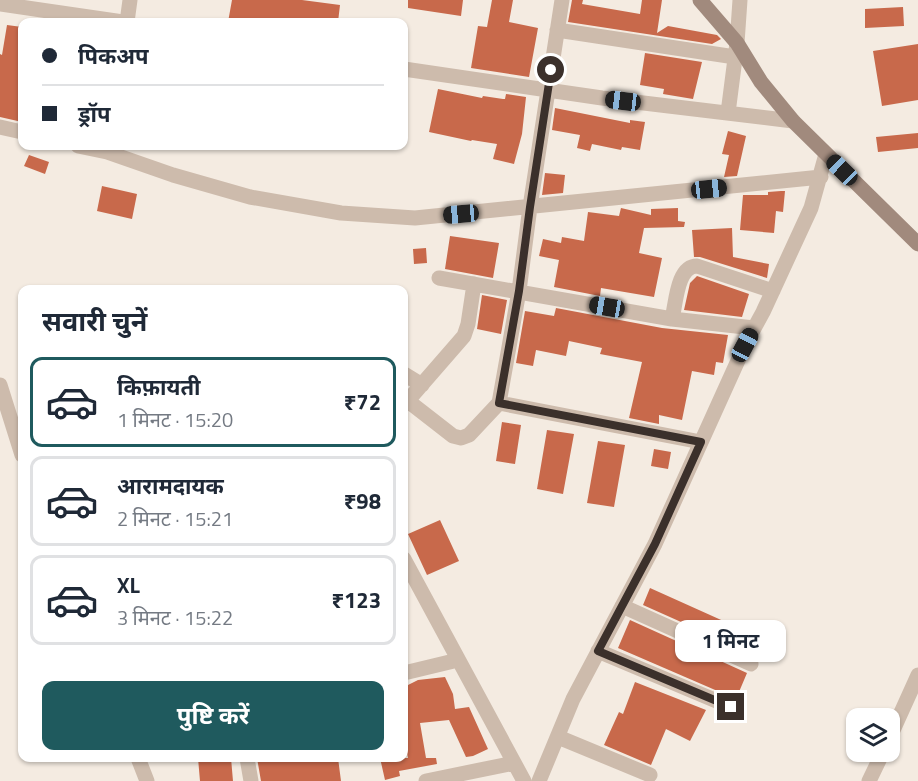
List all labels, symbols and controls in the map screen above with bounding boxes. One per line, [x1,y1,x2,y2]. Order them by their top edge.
text: पिकअप [78,39,149,73]
route start [537,56,564,83]
car [604,90,642,112]
text: ड्रॉप [78,97,111,131]
car [823,151,861,189]
car [690,178,728,200]
car [442,203,480,225]
car [588,295,626,319]
text: सवारी चुनें [42,300,147,341]
car [729,325,761,365]
text: किफ़ायती [117,370,201,404]
icon: car [45,375,99,429]
text: ₹72 [344,385,381,419]
text: 1 मिनट · 15:20 [117,404,233,435]
text: आरामदायक [117,469,224,503]
icon: car [45,474,99,528]
text: ₹98 [344,484,381,518]
text: 2 मिनट · 15:21 [117,503,233,534]
text: XL [117,568,140,602]
icon: car [45,573,99,627]
text: ₹123 [331,583,381,617]
text: 3 मिनट · 15:22 [117,602,233,633]
callout: 1 मिनट [676,620,786,662]
text: 1 मिनट [702,625,759,656]
button: पुष्टि करें [42,681,384,750]
route end [717,693,744,720]
map controls [846,708,900,762]
button: layers [846,708,900,762]

